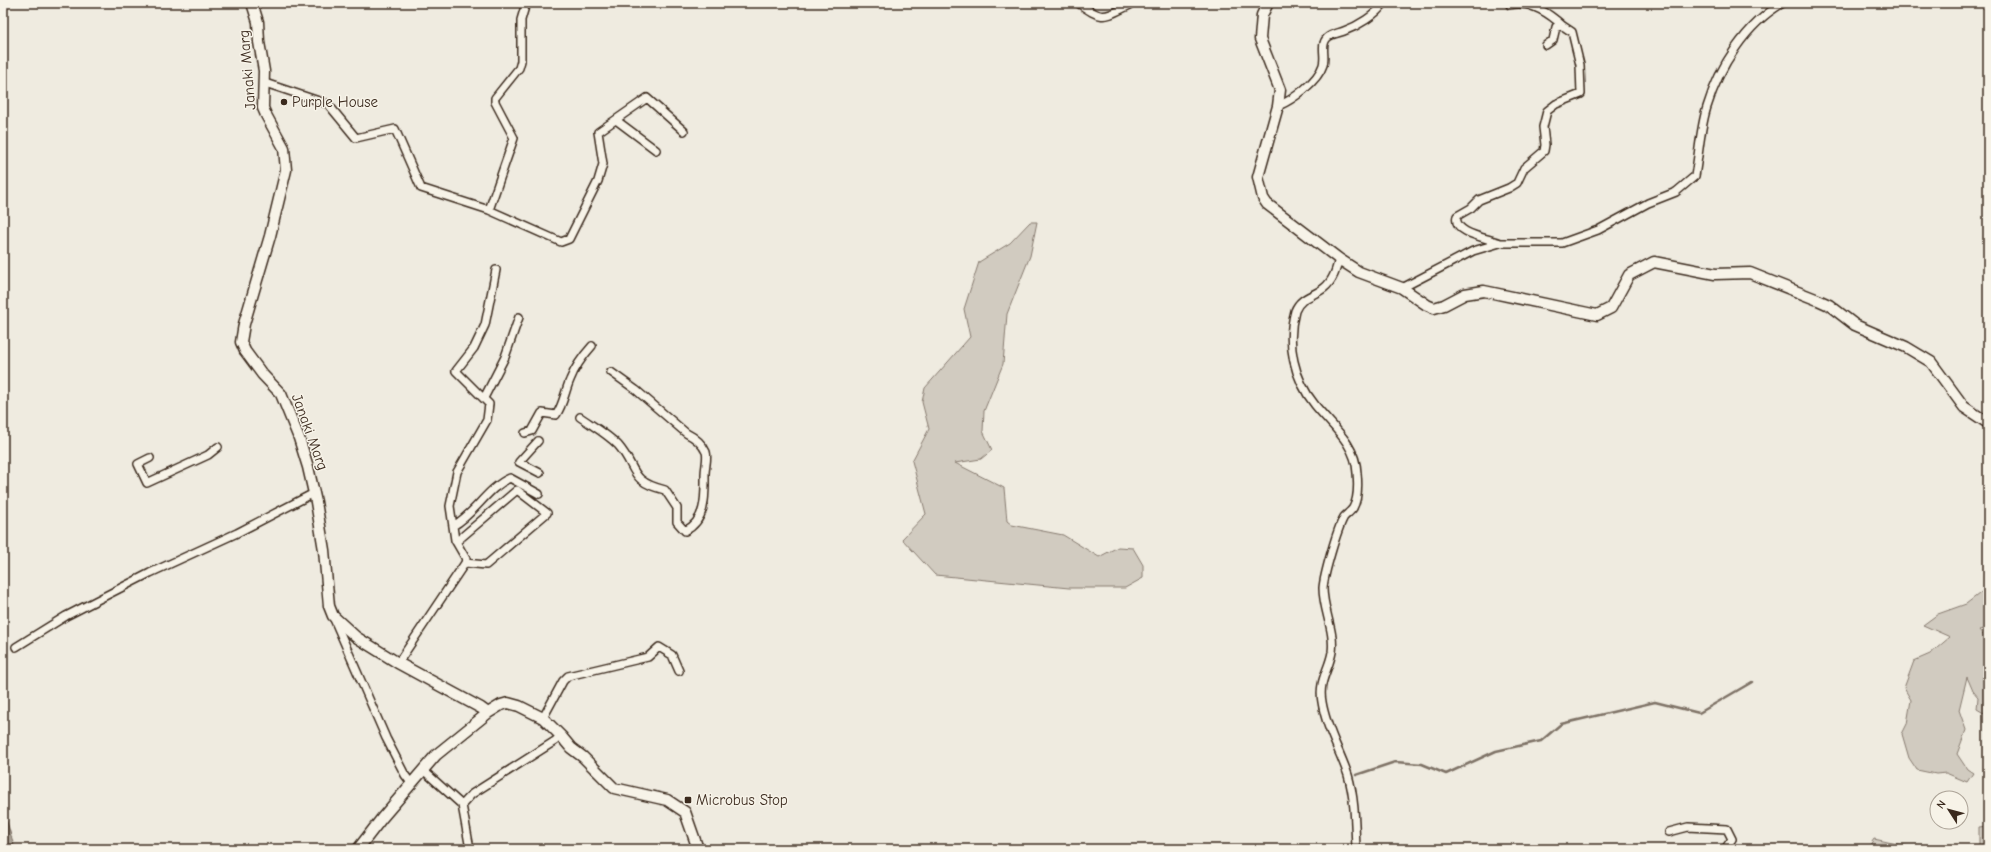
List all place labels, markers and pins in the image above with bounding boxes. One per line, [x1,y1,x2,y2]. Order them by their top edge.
place label: Purple House [292,93,378,111]
marker: Purple House [279,97,289,107]
place label: Microbus Stop [696,791,788,809]
marker: Microbus Stop [683,795,693,805]

